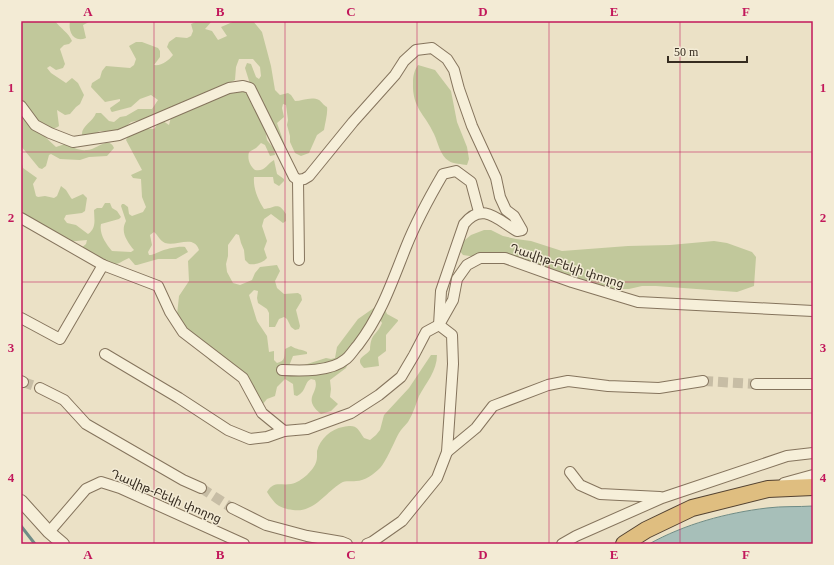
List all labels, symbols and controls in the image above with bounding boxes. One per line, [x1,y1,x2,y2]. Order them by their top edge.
text: A [83,4,93,19]
text: B [216,4,225,19]
text: C [346,4,356,19]
text: D [478,4,488,19]
text: E [610,4,618,19]
text: F [742,4,750,19]
scale bar [668,38,747,64]
text: 50 m [674,45,699,59]
text: 1 [8,80,14,95]
text: 1 [820,80,826,95]
text: 2 [8,210,14,225]
text: 2 [820,210,826,225]
street label: Դավիթ-Բեկի փողոց [508,241,626,291]
text: 3 [8,340,15,355]
text: 3 [820,340,827,355]
street label: Դավիթ-Բեկի փողոց [108,466,224,526]
text: 4 [8,470,15,485]
text: 4 [820,470,827,485]
text: A [83,547,93,562]
text: B [216,547,225,562]
text: C [346,547,356,562]
text: D [478,547,488,562]
text: E [610,547,618,562]
text: F [742,547,750,562]

